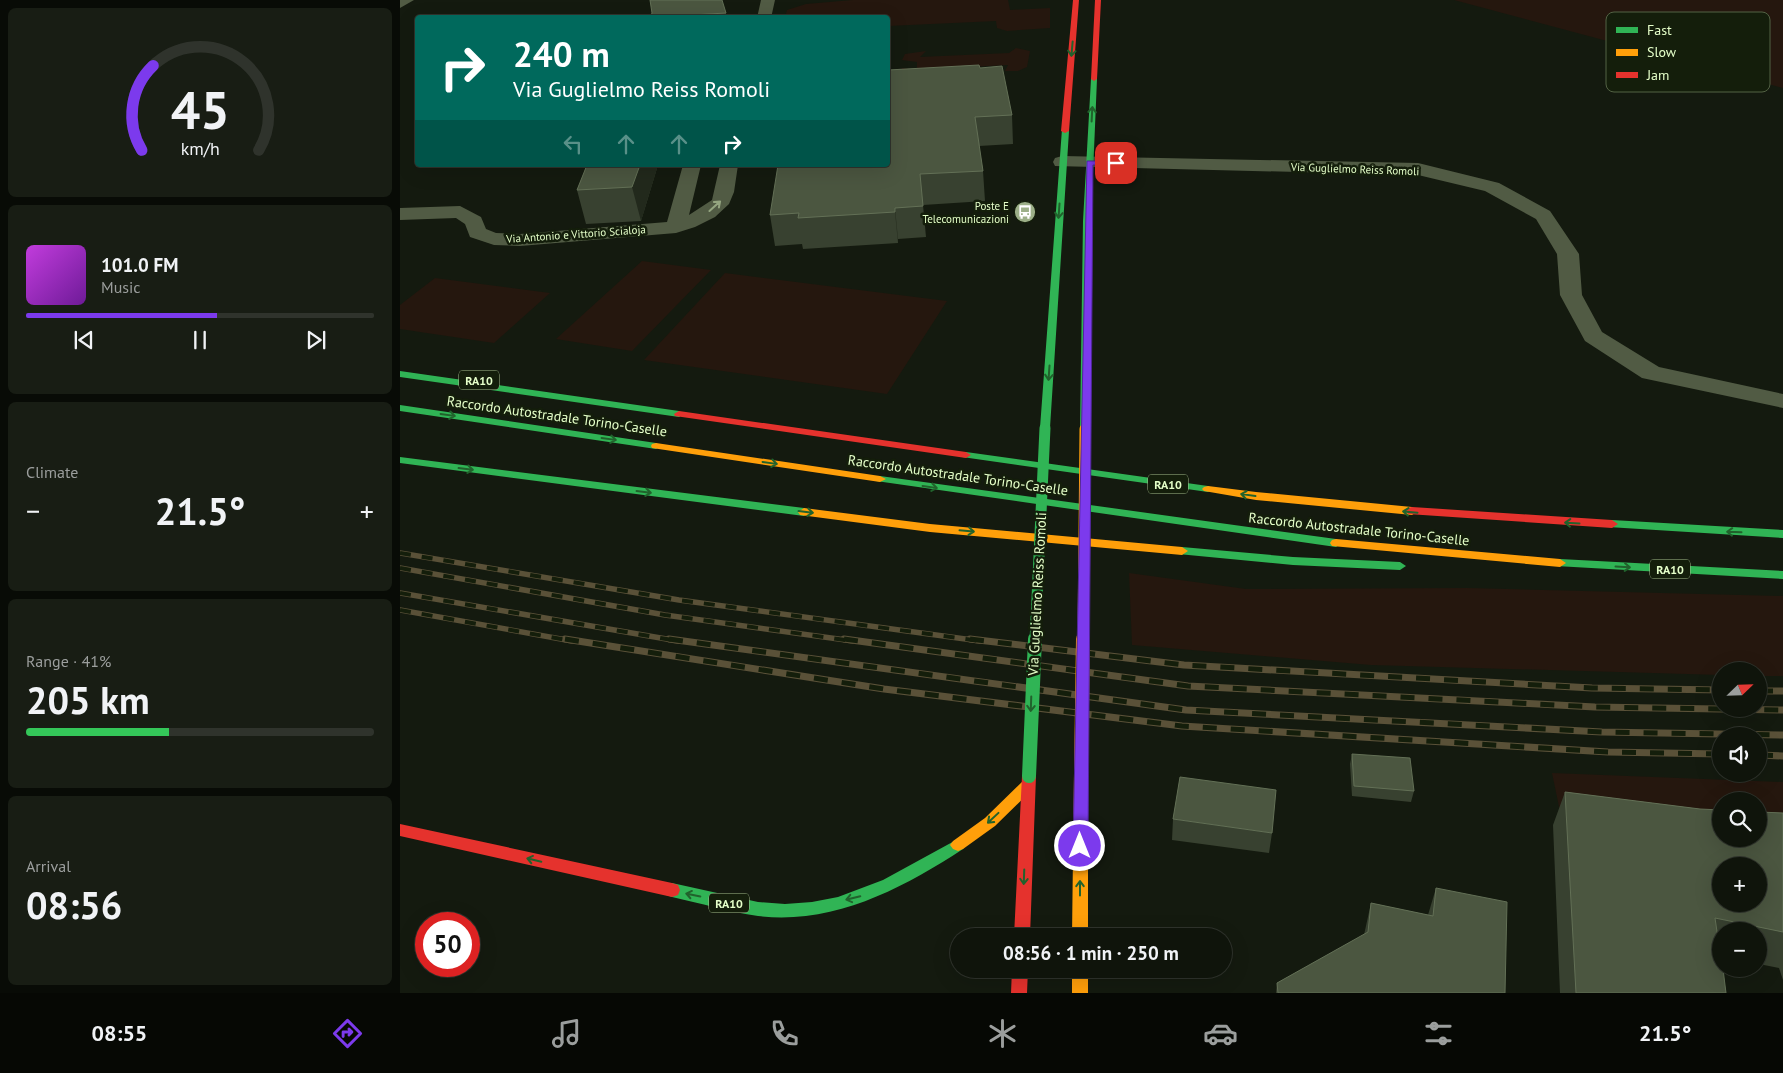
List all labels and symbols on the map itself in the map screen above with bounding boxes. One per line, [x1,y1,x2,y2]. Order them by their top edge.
legend [1606,12,1770,92]
text: Fast [1647,21,1672,39]
one-way arrow [1068,40,1077,56]
text: Slow [1647,43,1677,61]
text: Jam [1646,66,1669,84]
one-way arrow [1087,106,1097,122]
pin [1095,142,1137,184]
street label: Via Guglielmo Reiss Romoli [1290,160,1420,178]
place label: Poste E Telecomunicazioni [922,199,1009,226]
bus stop icon: Poste E Telecomunicazioni [1013,200,1037,224]
one-way arrow [708,201,721,212]
one-way arrow [1055,203,1064,219]
street label: Via Antonio e Vittorio Scialoja [505,222,646,246]
one-way arrow [1044,365,1053,381]
road number: RA10 [459,370,499,390]
street label: Raccordo Autostradale Torino-Caselle [446,392,668,440]
one-way arrow [440,411,456,421]
one-way arrow [601,434,617,444]
street label: Raccordo Autostradale Torino-Caselle [847,451,1069,499]
one-way arrow [761,458,777,468]
one-way arrow [457,464,473,474]
road number: RA10 [1148,474,1188,494]
one-way arrow [922,482,938,492]
one-way arrow [636,487,652,497]
one-way arrow [1241,490,1257,500]
one-way arrow [797,507,813,517]
one-way arrow [1402,507,1418,516]
street label: Raccordo Autostradale Torino-Caselle [1248,508,1470,550]
street label: Via Guglielmo Reiss Romoli [1024,512,1050,677]
one-way arrow [1564,518,1580,527]
one-way arrow [959,526,975,536]
one-way arrow [1727,527,1743,536]
road number: RA10 [1650,560,1690,578]
one-way arrow [1615,562,1631,571]
north arrow [1712,662,1768,718]
one-way arrow [1027,695,1036,711]
one-way arrow [986,812,999,824]
position arrow [1053,819,1105,871]
one-way arrow [527,855,543,864]
one-way arrow [1020,869,1029,885]
one-way arrow [1075,880,1085,896]
one-way arrow [685,890,701,899]
road number: RA10 [709,894,749,912]
one-way arrow [845,894,861,904]
speed limit sign: 50 [415,912,480,977]

